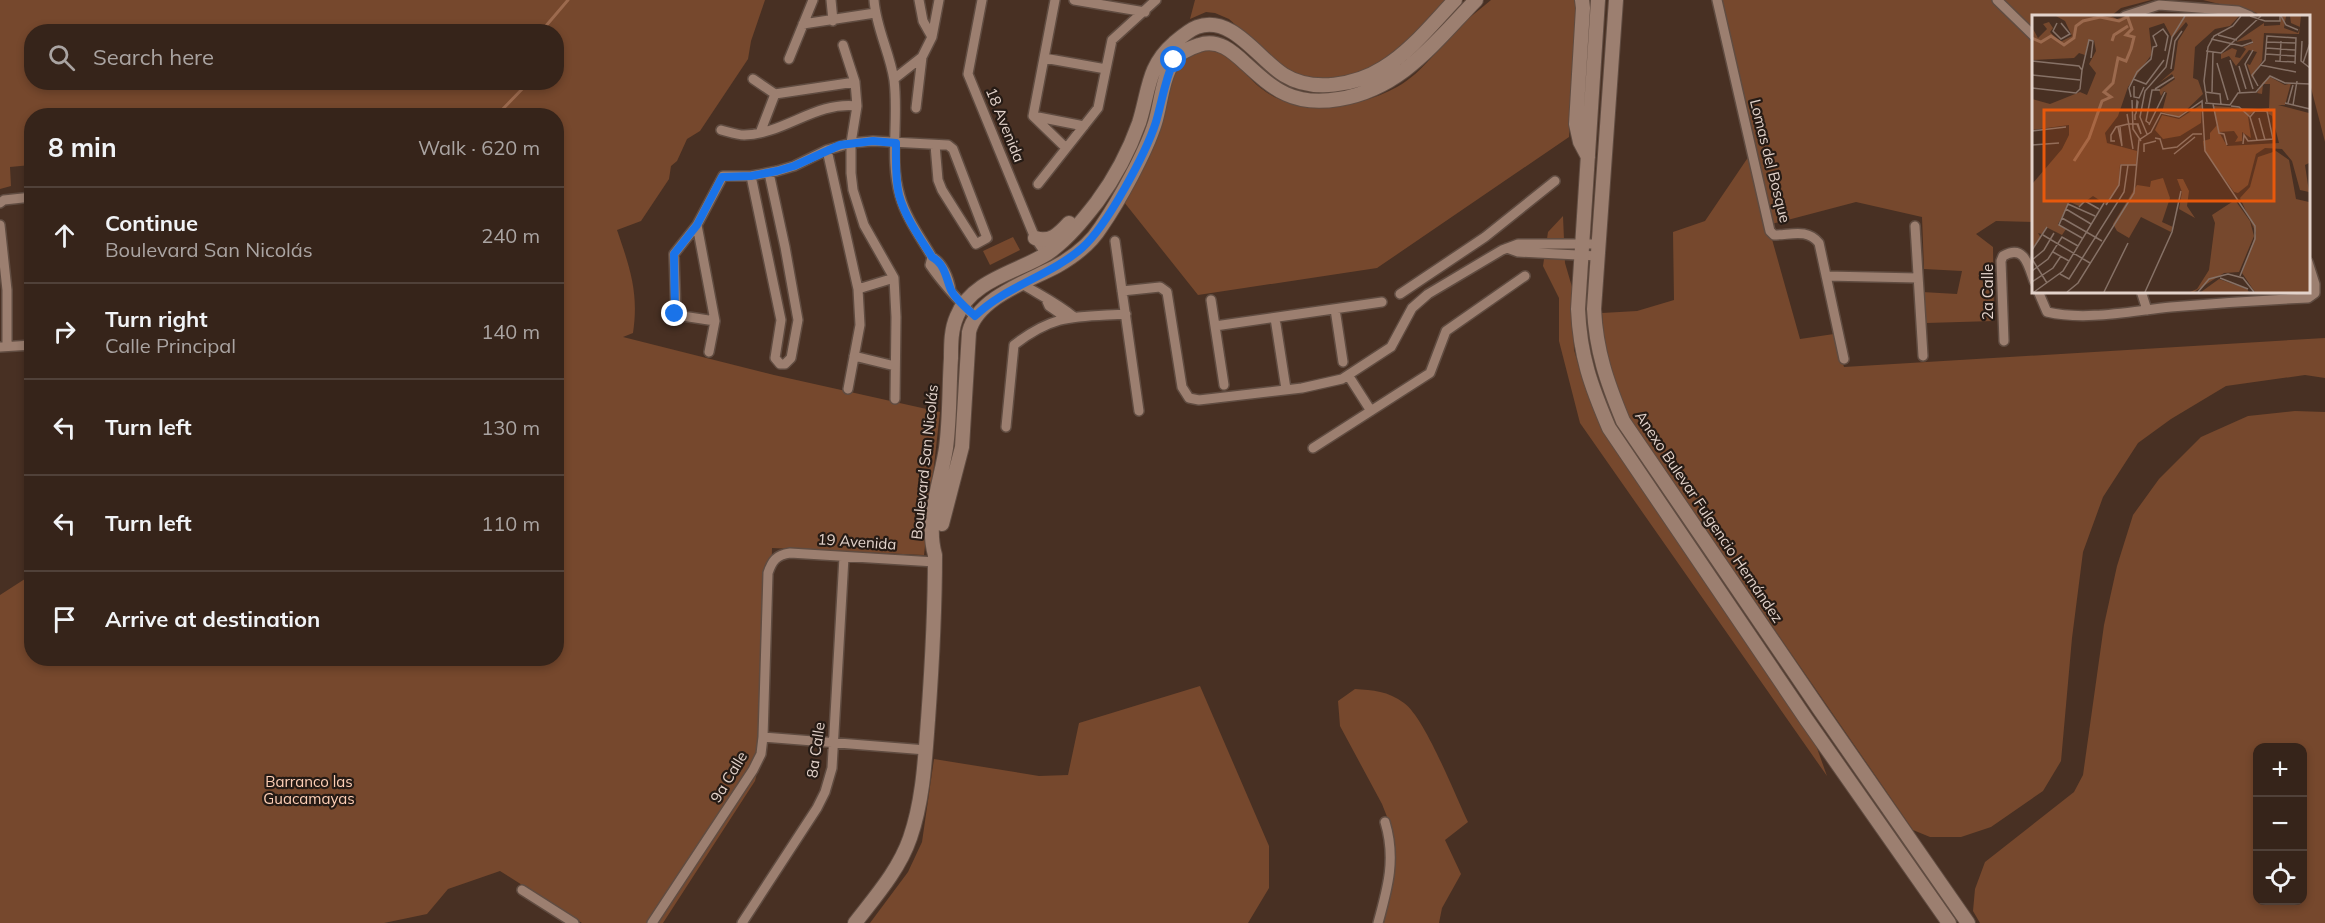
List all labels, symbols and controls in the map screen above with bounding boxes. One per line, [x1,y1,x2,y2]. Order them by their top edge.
inset map [2032,15,2310,292]
search box [24,24,564,90]
icon: search [45,41,78,74]
text: Search here [93,43,214,71]
route start [1160,46,1186,72]
street label: 18 Avenida [982,85,1029,165]
street label: Lomas del Bosque [1746,97,1795,225]
text: 8 min [48,131,117,164]
text: Walk · 620 m [418,135,540,160]
text: Continue [105,209,198,237]
icon: ahead [48,219,81,252]
text: 240 m [481,223,540,248]
text: Boulevard San Nicolás [105,237,313,262]
street label: 2a Calle [1978,264,1997,320]
route end [661,300,687,326]
text: Turn right [105,305,208,333]
icon: right [48,315,81,348]
text: 140 m [481,319,540,344]
text: Calle Principal [105,333,236,358]
street label: Boulevard San Nicolás [907,383,942,540]
street label: Anexo Bulevar Fulgencio Hernández [1631,407,1788,626]
icon: left [48,411,81,444]
text: Turn left [105,413,192,441]
text: 130 m [481,415,540,440]
icon: left [48,507,81,540]
text: Turn left [105,509,192,537]
text: 110 m [481,511,540,536]
street label: 19 Avenida [817,529,897,554]
icon: arrive [48,603,81,636]
text: Arrive at destination [105,605,320,633]
street label: 8a Calle [802,721,829,779]
map controls [2253,743,2307,905]
button: + [2253,743,2307,797]
street label: 9a Calle [706,748,751,806]
park label: Barranco las Guacamayas [263,772,355,808]
button: − [2253,797,2307,851]
button: locate [2253,851,2307,905]

